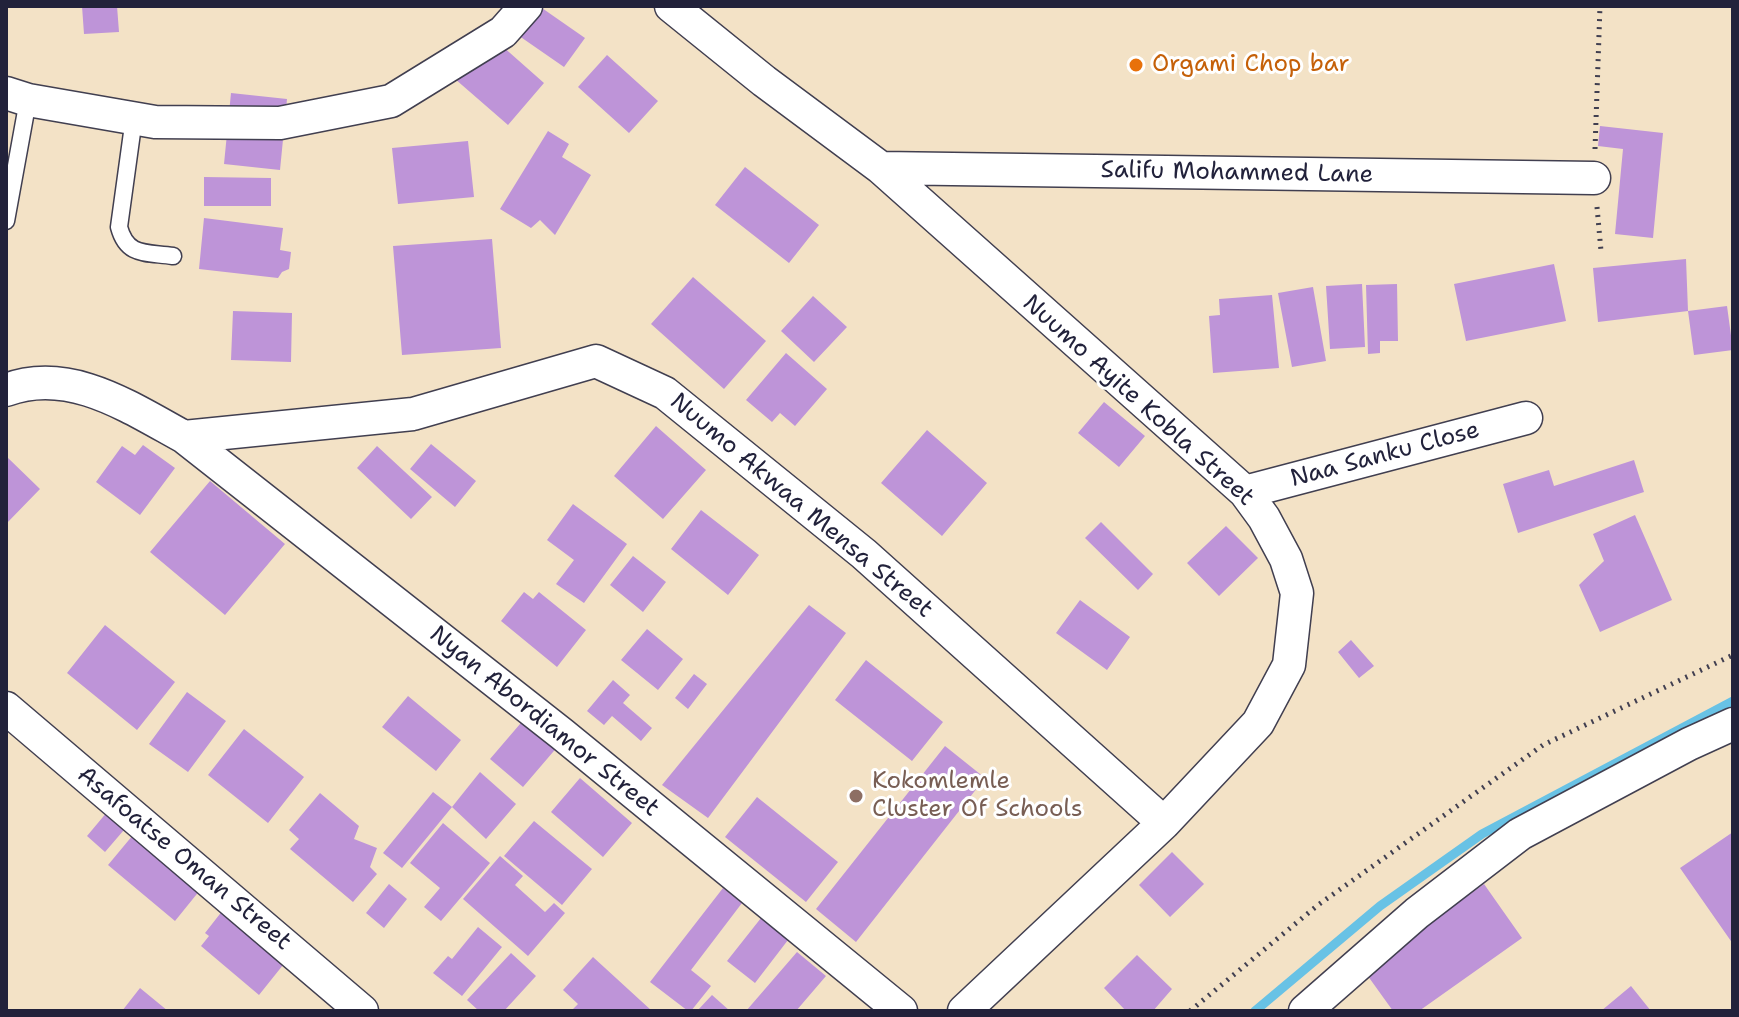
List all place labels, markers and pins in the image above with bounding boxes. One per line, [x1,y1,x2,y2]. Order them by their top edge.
place label: Orgami Chop bar [1152,51,1350,79]
marker: Orgami Chop bar [1127,56,1145,74]
place label: Kokomlemle Cluster Of Schools [872,768,1083,824]
marker: Kokomlemle Cluster Of Schools [847,787,865,805]

